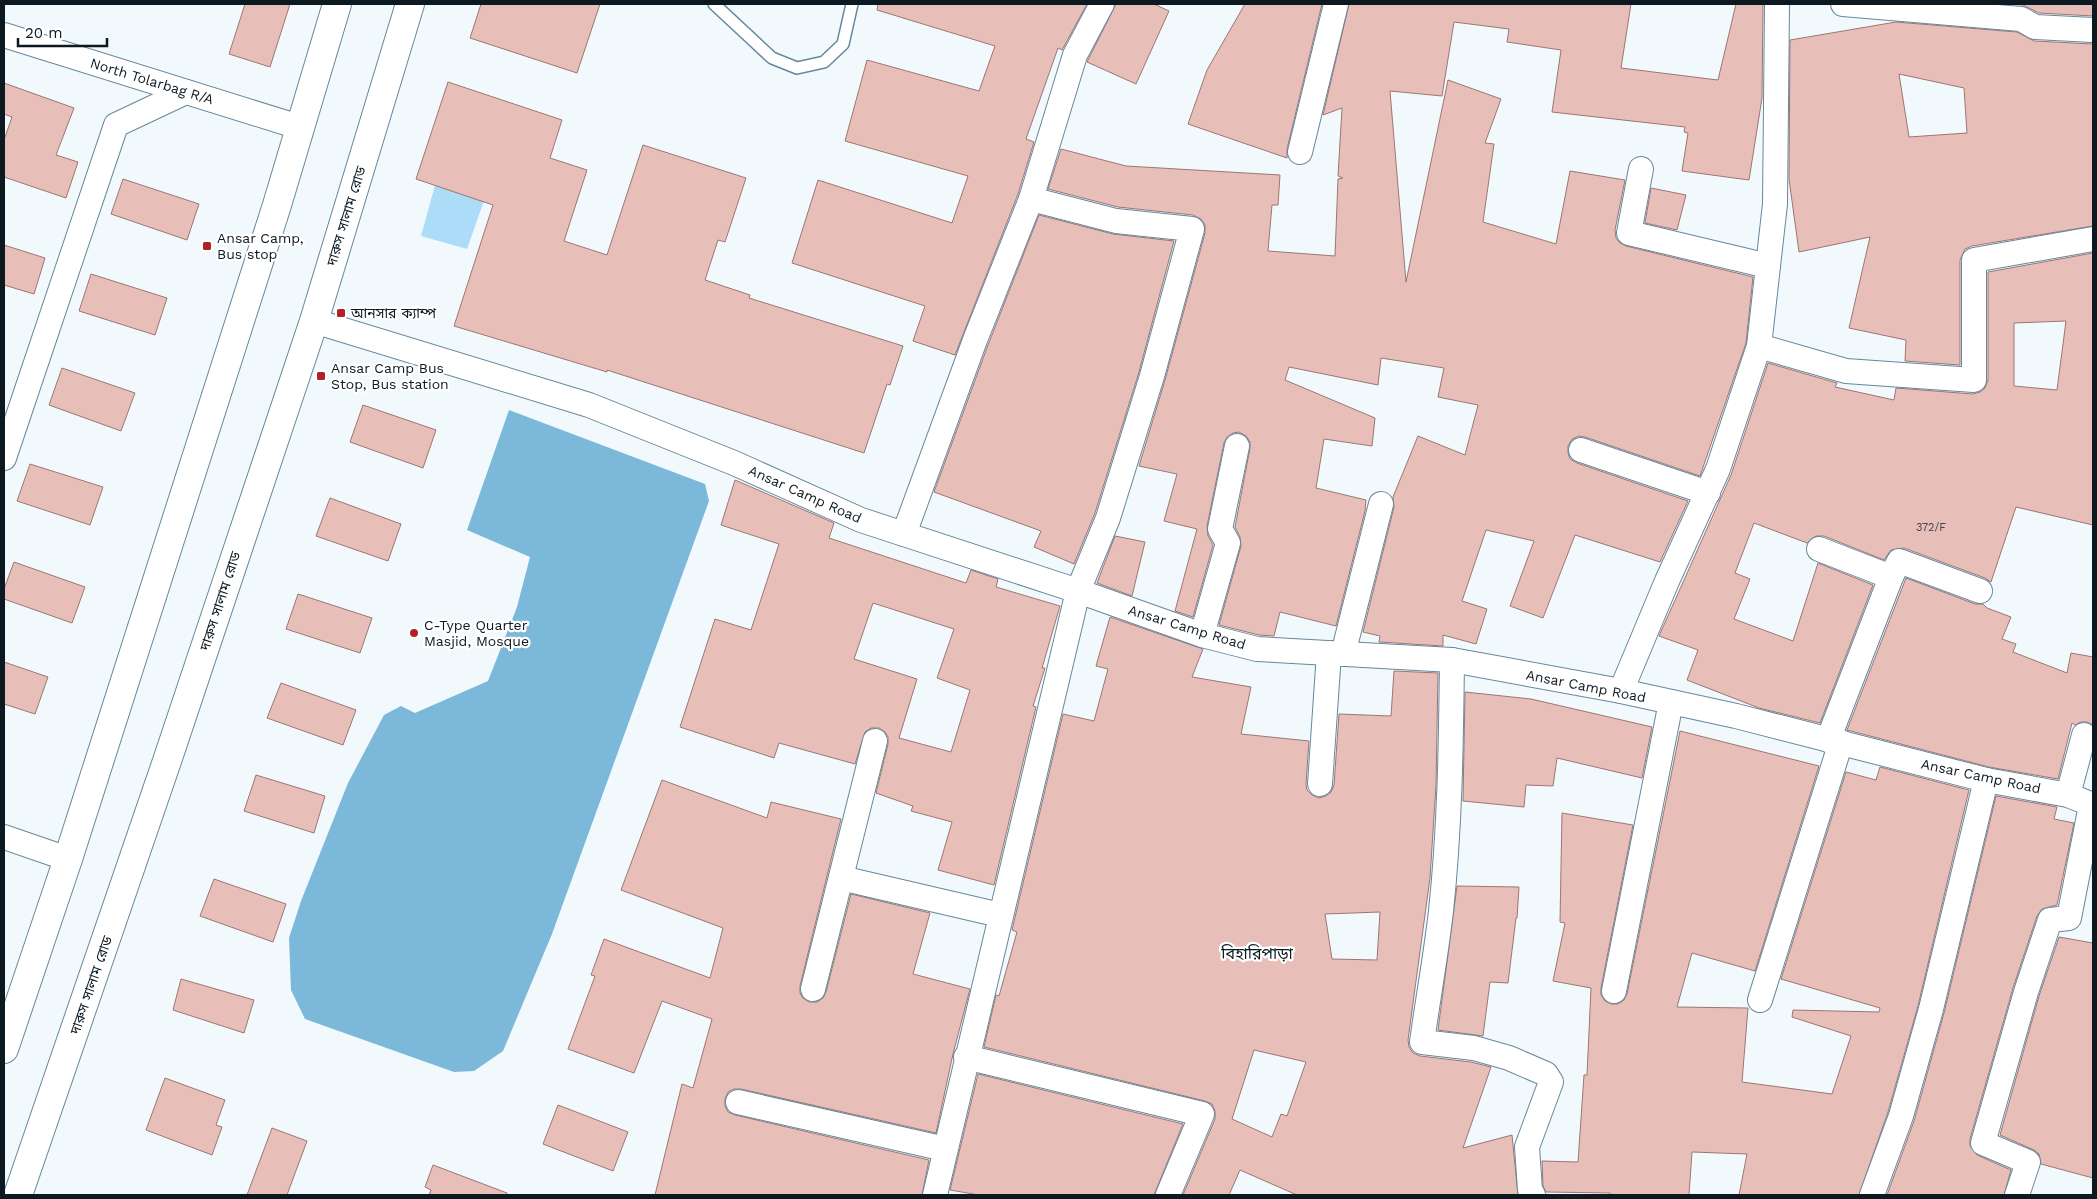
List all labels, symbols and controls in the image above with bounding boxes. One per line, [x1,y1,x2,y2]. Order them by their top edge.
scale bar [18,15,106,47]
text: 20 m [25,24,63,42]
street label: North Tolarbag R/A [88,55,216,107]
street label: দারুস সালাম রোড [323,163,369,268]
place label: Ansar Camp, Bus stop [217,230,303,262]
marker: Ansar Camp, Bus stop [201,240,213,252]
place label: আনসার ক্যাম্প [350,305,437,321]
marker: আনসার ক্যাম্প [335,307,347,319]
place label: Ansar Camp Bus Stop, Bus station [331,360,449,392]
marker: Ansar Camp Bus Stop, Bus station [315,370,327,382]
street label: Ansar Camp Road [746,462,864,526]
house number: 372/F [1916,521,1946,534]
street label: দারুস সালাম রোড [196,549,244,653]
street label: Ansar Camp Road [1126,602,1248,652]
place label: C-Type Quarter Masjid, Mosque [424,617,529,649]
marker: C-Type Quarter Masjid, Mosque [408,627,420,639]
street label: Ansar Camp Road [1525,667,1647,705]
street label: Ansar Camp Road [1920,755,2042,797]
street label: দারুস সালাম রোড [66,933,116,1037]
district label: বিহারিপাড়া [1220,944,1294,963]

